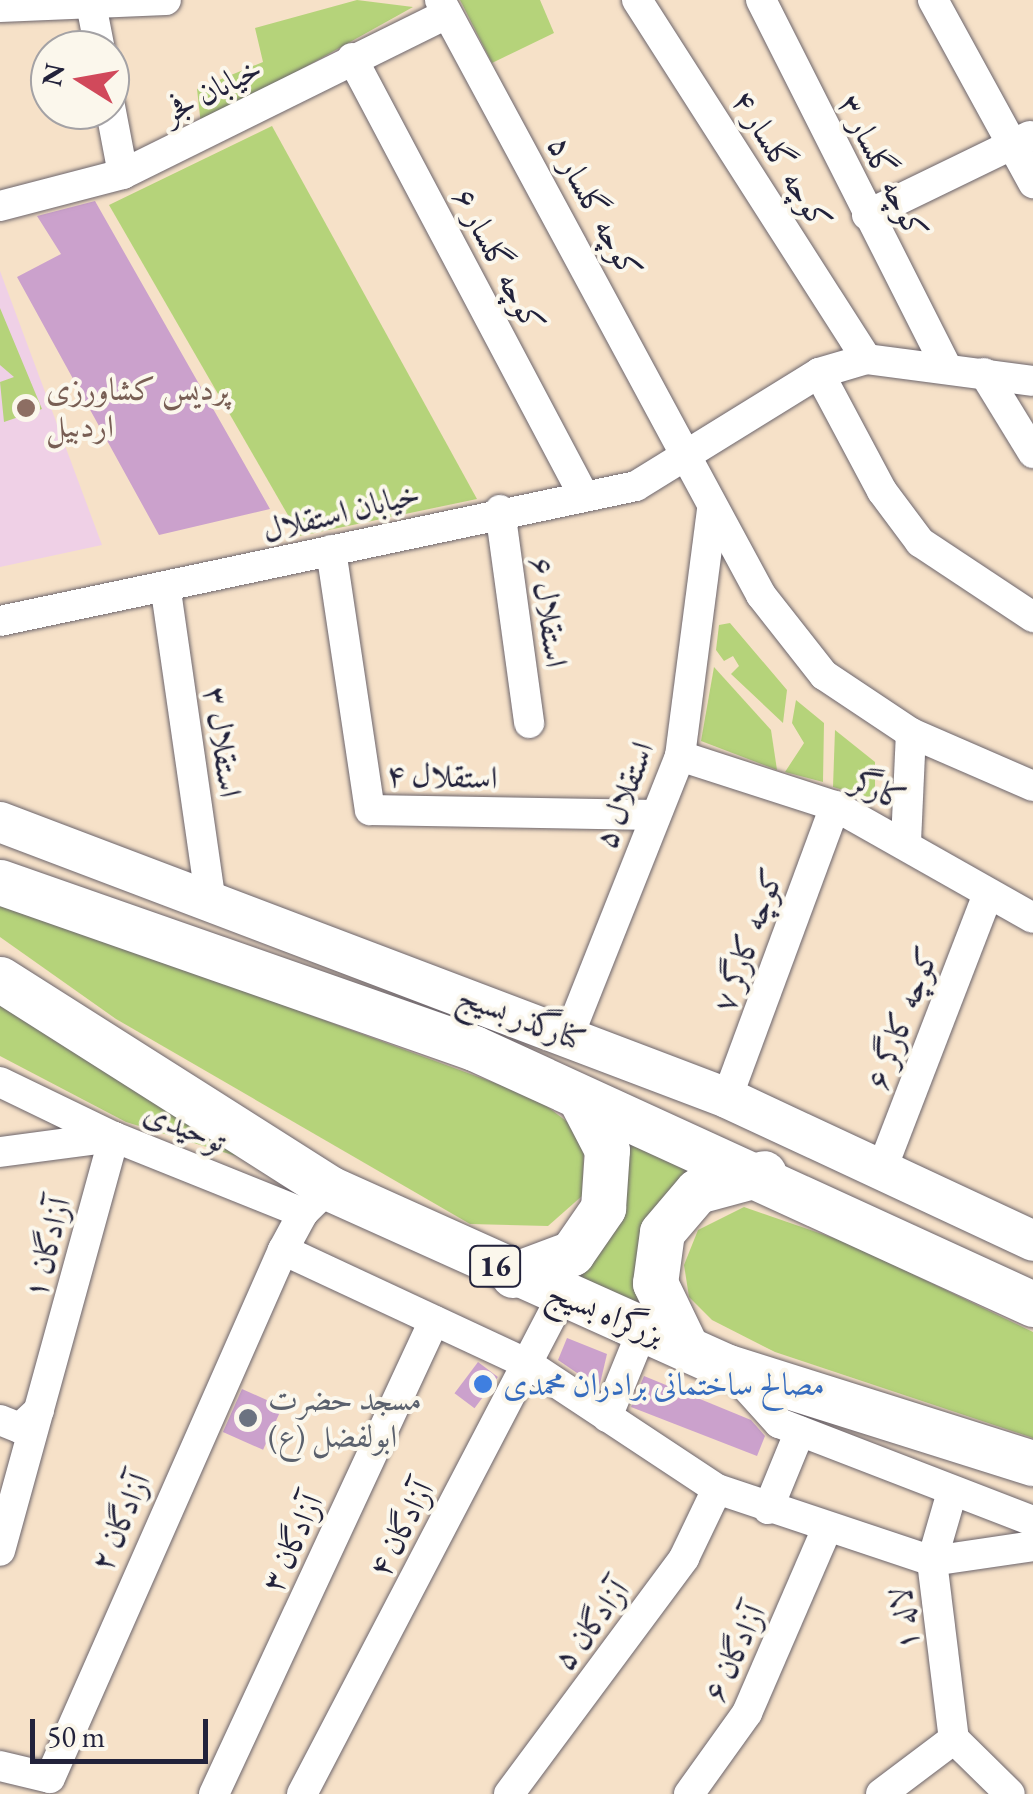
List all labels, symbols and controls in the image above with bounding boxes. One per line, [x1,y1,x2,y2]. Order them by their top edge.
north arrow [30,30,130,130]
street label: خیابان فجر [156,49,268,131]
text: N [33,60,72,89]
street label: کوچه گلسار ۴ [724,83,840,237]
street label: کوچه گلسار ۳ [830,88,936,246]
street label: کوچه گلسار ۵ [540,128,650,286]
street label: کوچه گلسار ۶ [445,181,553,339]
place label: پردیس کشاورزی اردبیل [46,371,229,446]
marker: پردیس کشاورزی اردبیل [15,397,37,419]
street label: خیابان استقلال [258,474,424,550]
street label: استقلال ۶ [522,554,576,670]
street label: استقلال ۳ [196,684,250,800]
street label: استقلال ۵ [586,736,662,854]
street label: استقلال ۴ [386,755,498,797]
street label: کارگر [846,761,912,819]
street label: کوچه کارگر ۷ [704,863,792,1017]
street label: کوچه کارگر ۶ [857,941,947,1095]
street label: کنارگذر بسیج [453,976,591,1060]
street label: توحیدی [138,1093,232,1161]
street label: آزادگان ۱ [15,1193,79,1303]
road number: 16 [468,1241,522,1291]
street label: بزرگراه بسیج [542,1272,670,1354]
place label: مصالح ساختمانی برادران محمدی [503,1365,825,1403]
marker: مصالح ساختمانی برادران محمدی [472,1373,494,1395]
place label: مسجد حضرت ابولفضل (ع) [268,1381,422,1456]
marker: مسجد حضرت ابولفضل (ع) [237,1407,259,1429]
street label: آزادگان ۲ [82,1467,158,1577]
street label: آزادگان ۴ [360,1475,442,1583]
street label: آزادگان ۳ [253,1488,331,1598]
street label: آزادگان ۵ [545,1572,637,1678]
street label: لاله ۱ [881,1585,927,1653]
street label: آزادگان ۶ [694,1598,774,1708]
scale bar [35,1699,212,1761]
text: 50 m [47,1717,105,1756]

